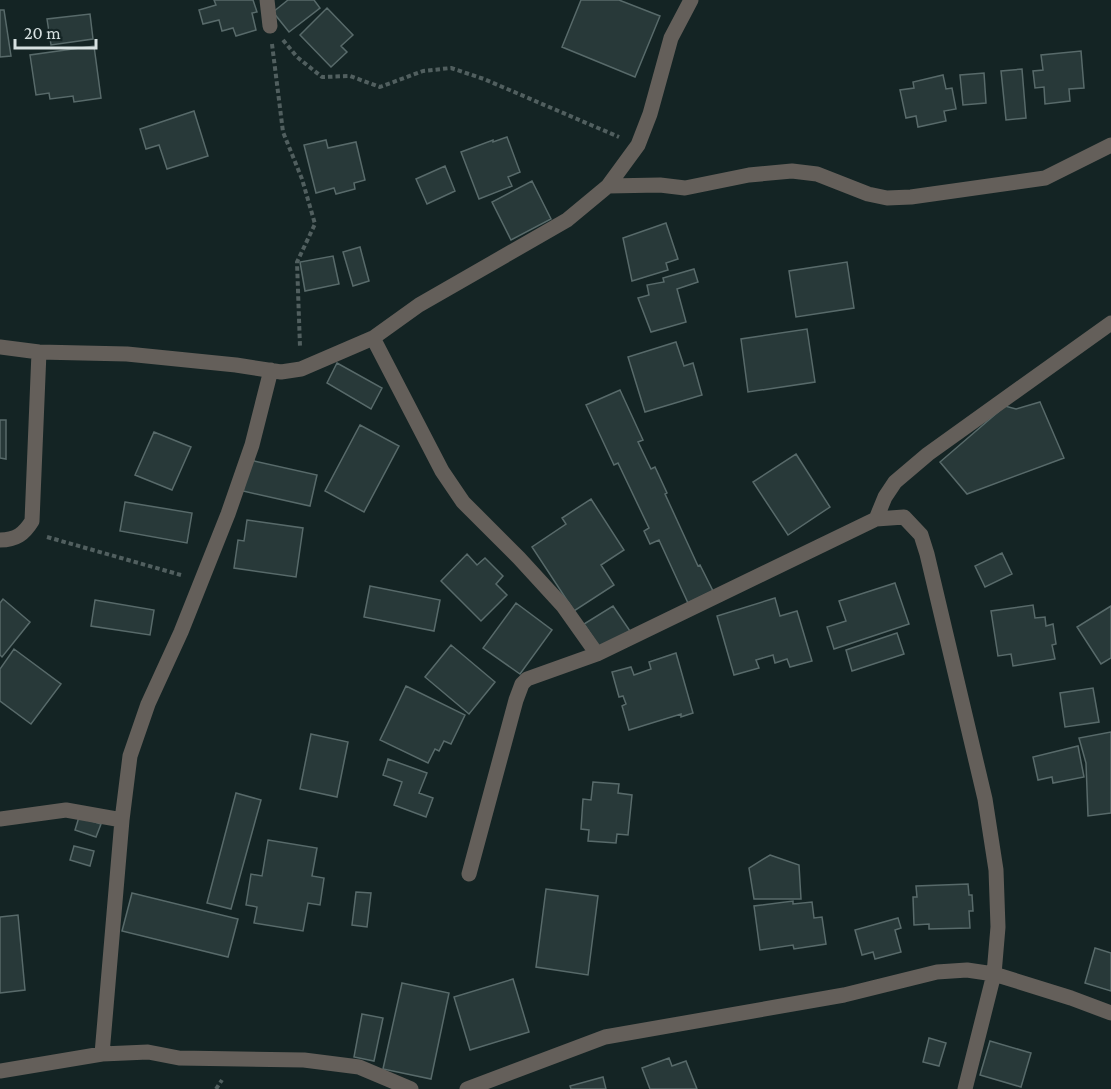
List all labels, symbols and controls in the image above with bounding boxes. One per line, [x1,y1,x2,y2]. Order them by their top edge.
scale bar [15,12,96,50]
text: 20 m [24,23,61,43]

